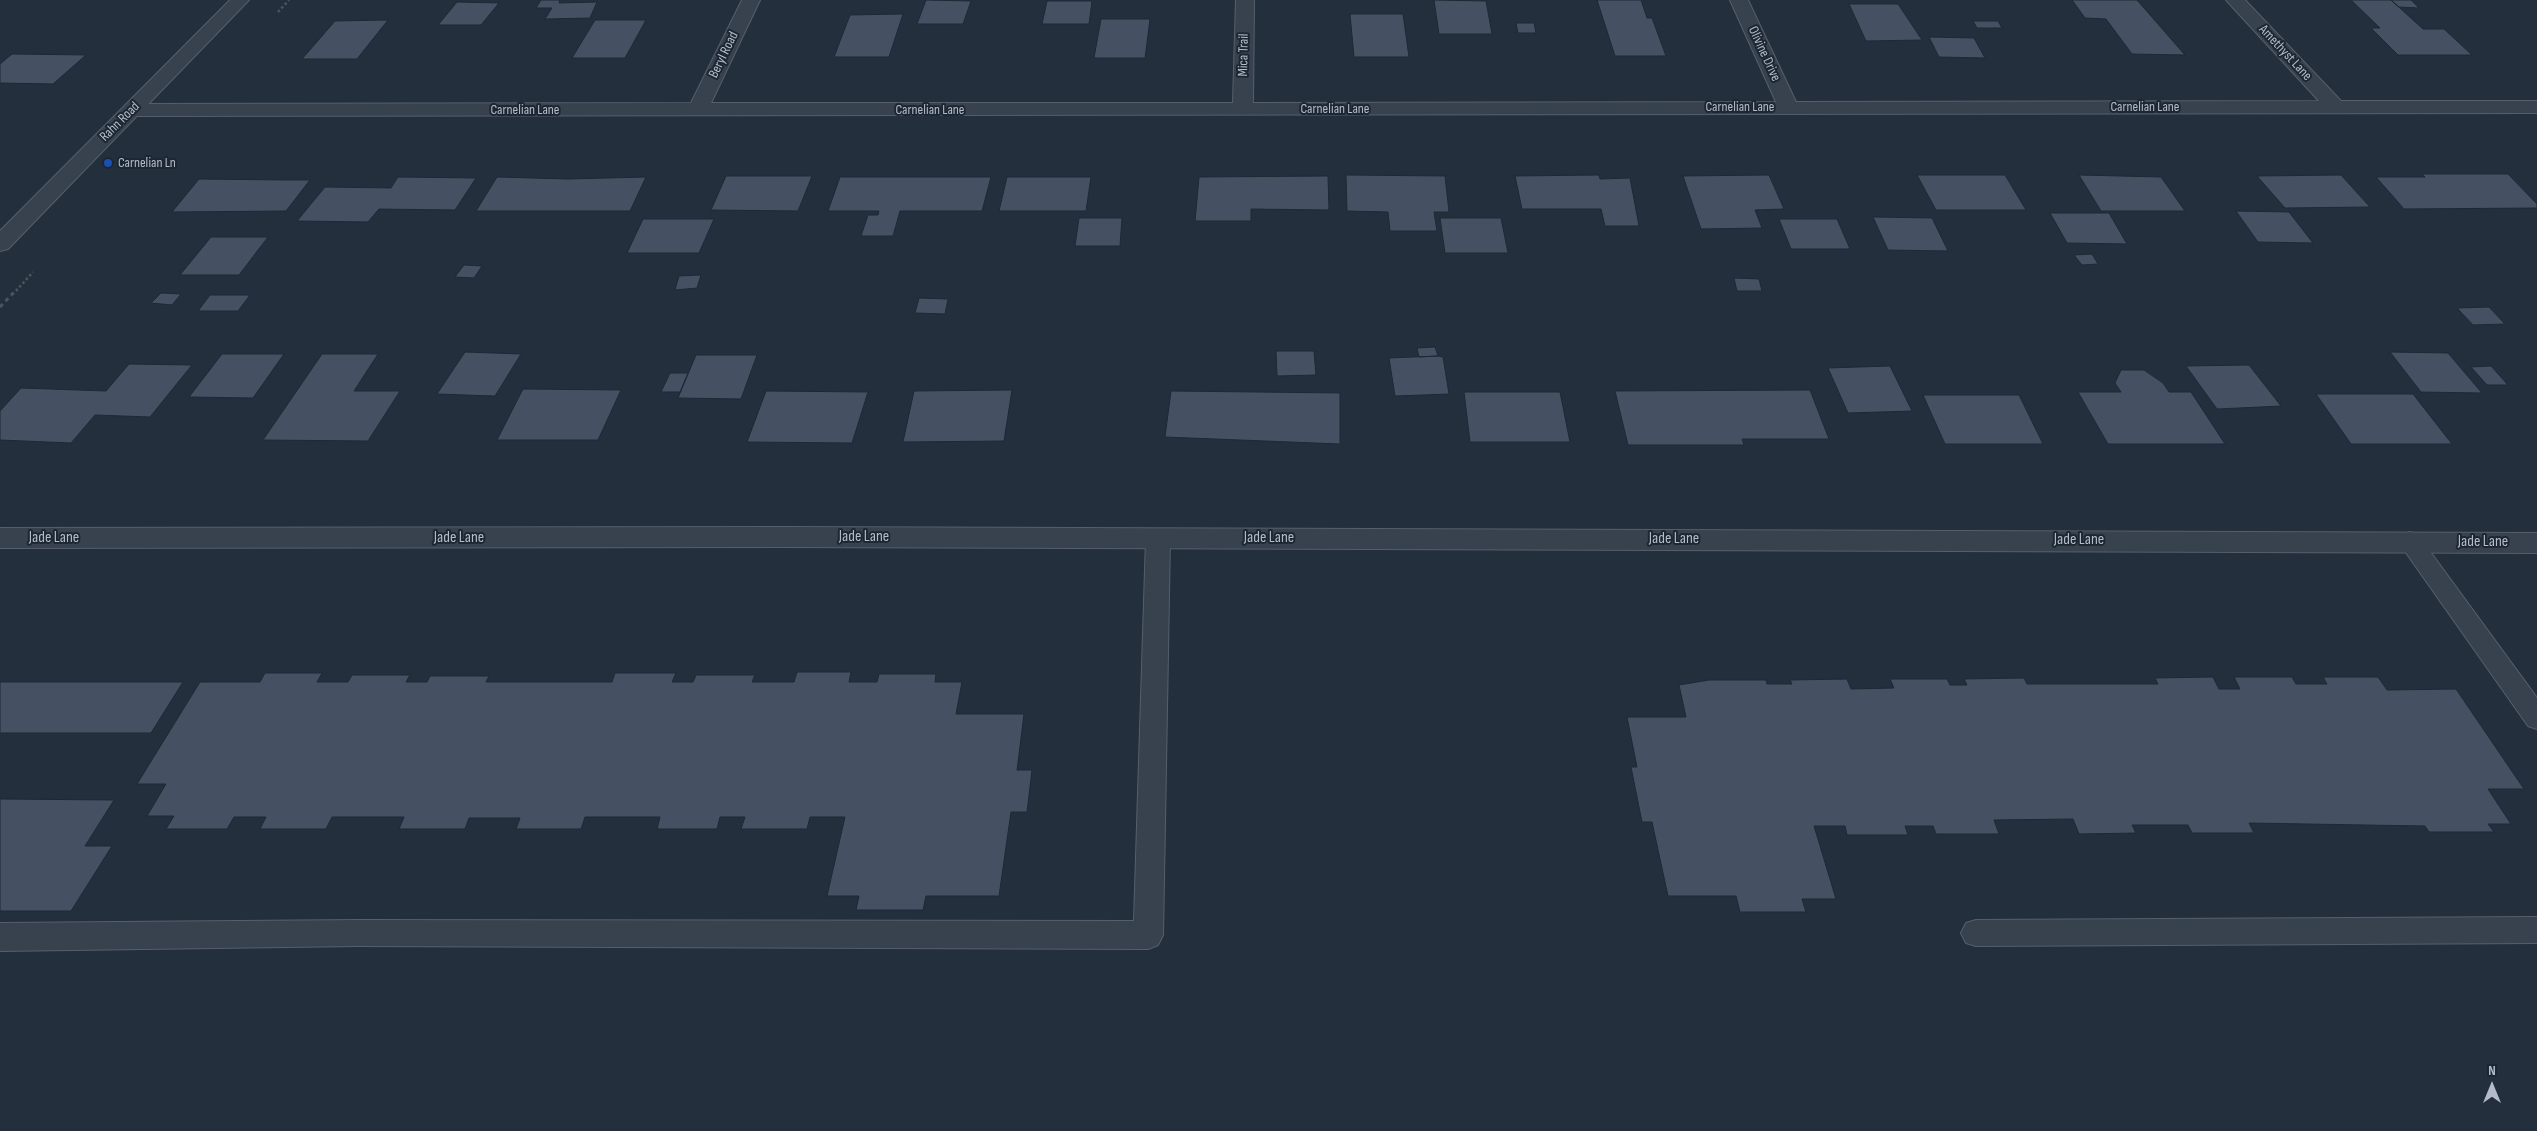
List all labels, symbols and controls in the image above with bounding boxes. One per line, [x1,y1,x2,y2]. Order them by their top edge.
street label: Amethyst Lane [2255,22,2315,84]
street label: Olivine Drive [1744,24,1784,84]
street label: Beryl Road [706,29,742,81]
street label: Mica Trail [1235,33,1253,77]
street label: Rahn Road [97,99,143,145]
street label: Carnelian Lane [1706,99,1774,115]
street label: Carnelian Lane [2111,99,2179,115]
street label: Carnelian Lane [1301,101,1369,117]
street label: Carnelian Lane [491,102,559,118]
street label: Carnelian Lane [896,102,964,118]
place label: Carnelian Ln [118,155,176,171]
marker: Carnelian Ln [102,157,114,169]
street label: Jade Lane [839,527,889,547]
street label: Jade Lane [29,528,79,548]
street label: Jade Lane [434,528,484,548]
street label: Jade Lane [1244,528,1294,548]
street label: Jade Lane [1649,529,1699,549]
street label: Jade Lane [2054,530,2104,550]
street label: Jade Lane [2458,532,2508,552]
north arrow [2467,1061,2517,1111]
text: N [2488,1062,2496,1079]

